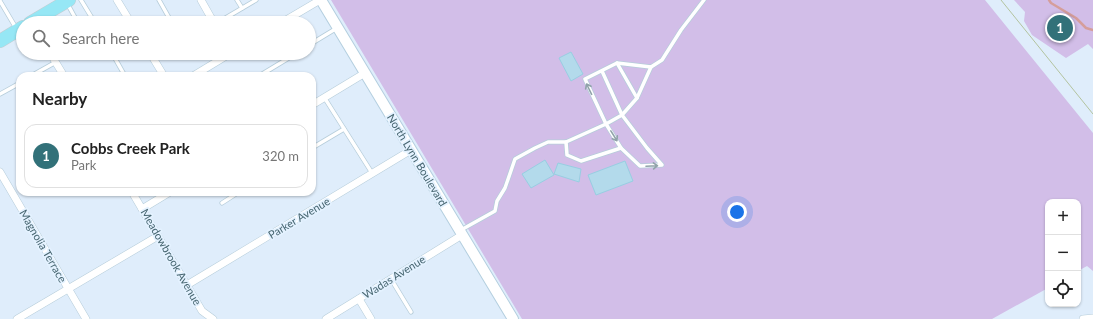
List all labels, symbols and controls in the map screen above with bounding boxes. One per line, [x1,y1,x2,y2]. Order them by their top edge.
pin: 1 [1047,13,1073,43]
search box [16,16,316,60]
icon: search [30,27,52,49]
text: Search here [62,29,139,47]
one-way arrow [585,83,592,95]
text: Nearby [32,88,87,109]
street label: North Lynn Boulevard [385,111,450,208]
one-way arrow [610,130,618,142]
text: Cobbs Creek Park [71,139,190,157]
text: 1 [42,148,50,164]
text: 320 m [262,148,299,164]
text: Park [71,157,96,173]
one-way arrow [645,162,658,169]
street label: Parker Avenue [266,194,332,241]
map controls [1045,199,1081,307]
button: + [1045,199,1081,235]
your location [727,202,747,222]
street label: Meadowbrook Avenue [139,206,204,307]
street label: Magnolia Terrace [17,207,70,285]
button: − [1045,235,1081,271]
street label: Wadas Avenue [360,252,428,301]
button: locate [1045,271,1081,307]

